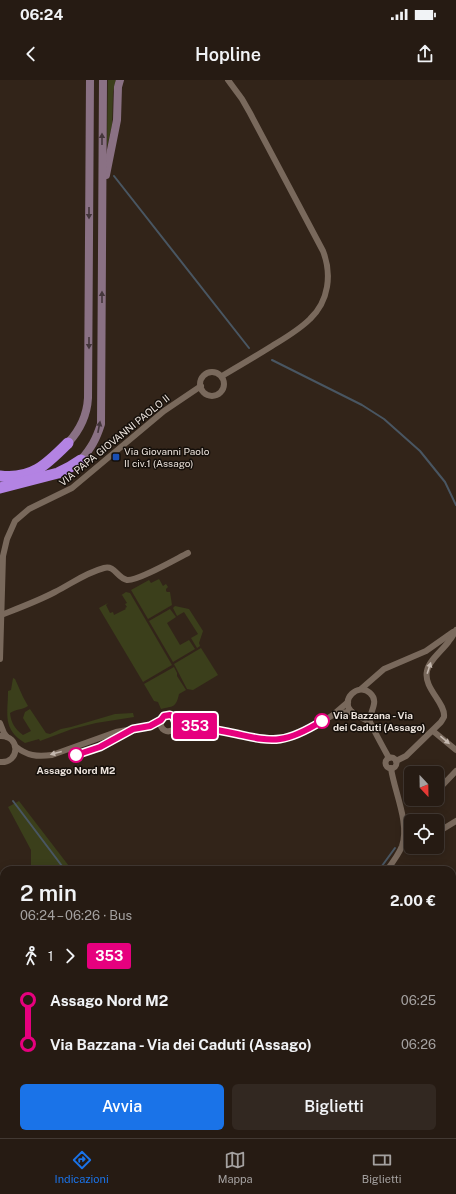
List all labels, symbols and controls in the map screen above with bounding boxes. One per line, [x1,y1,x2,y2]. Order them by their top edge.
text: 06:24 [20,6,63,23]
icon: back [20,43,42,65]
icon: share [414,43,436,65]
text: Hopline [195,44,261,65]
one-way arrow [99,132,105,145]
one-way arrow [86,207,92,220]
one-way arrow [99,290,105,303]
one-way arrow [86,337,92,350]
street label: VIA PAPA GIOVANNI PAOLO II [56,392,172,488]
one-way arrow [97,421,103,433]
place label: Via Giovanni Paolo II civ.1 (Assago) [124,445,210,469]
marker: Via Giovanni Paolo II civ.1 (Assago) [111,452,121,462]
one-way arrow [426,662,432,674]
place label: Via Bazzana - Via dei Caduti (Assago) [333,709,425,733]
line badge: 353 [172,713,218,739]
marker: Via Bazzana - Via dei Caduti (Assago) [314,713,330,729]
text: 353 [181,718,209,734]
one-way arrow [439,736,450,745]
marker: Assago Nord M2 [68,747,84,763]
one-way arrow [50,751,63,757]
place label: Assago Nord M2 [37,764,115,776]
north arrow [404,766,444,806]
map controls [404,766,444,854]
button: locate [404,814,444,854]
text: 2 min [20,880,77,906]
text: 2.00 € [390,892,436,909]
text: 06:24 – 06:26 · Bus [20,908,132,923]
icon: walk [20,945,42,967]
icon: forward [59,945,81,967]
text: 353 [95,948,123,964]
text: 1 [48,949,53,964]
text: Assago Nord M2 [50,992,168,1009]
text: 06:25 [401,993,436,1008]
text: Via Bazzana - Via dei Caduti (Assago) [50,1036,312,1053]
text: 06:26 [401,1037,436,1052]
button: Avvia [20,1084,224,1130]
button: Biglietti [232,1084,436,1130]
tab: Indicazioni [55,1149,109,1185]
tab: Mappa [218,1149,253,1185]
tab: Biglietti [362,1149,401,1185]

